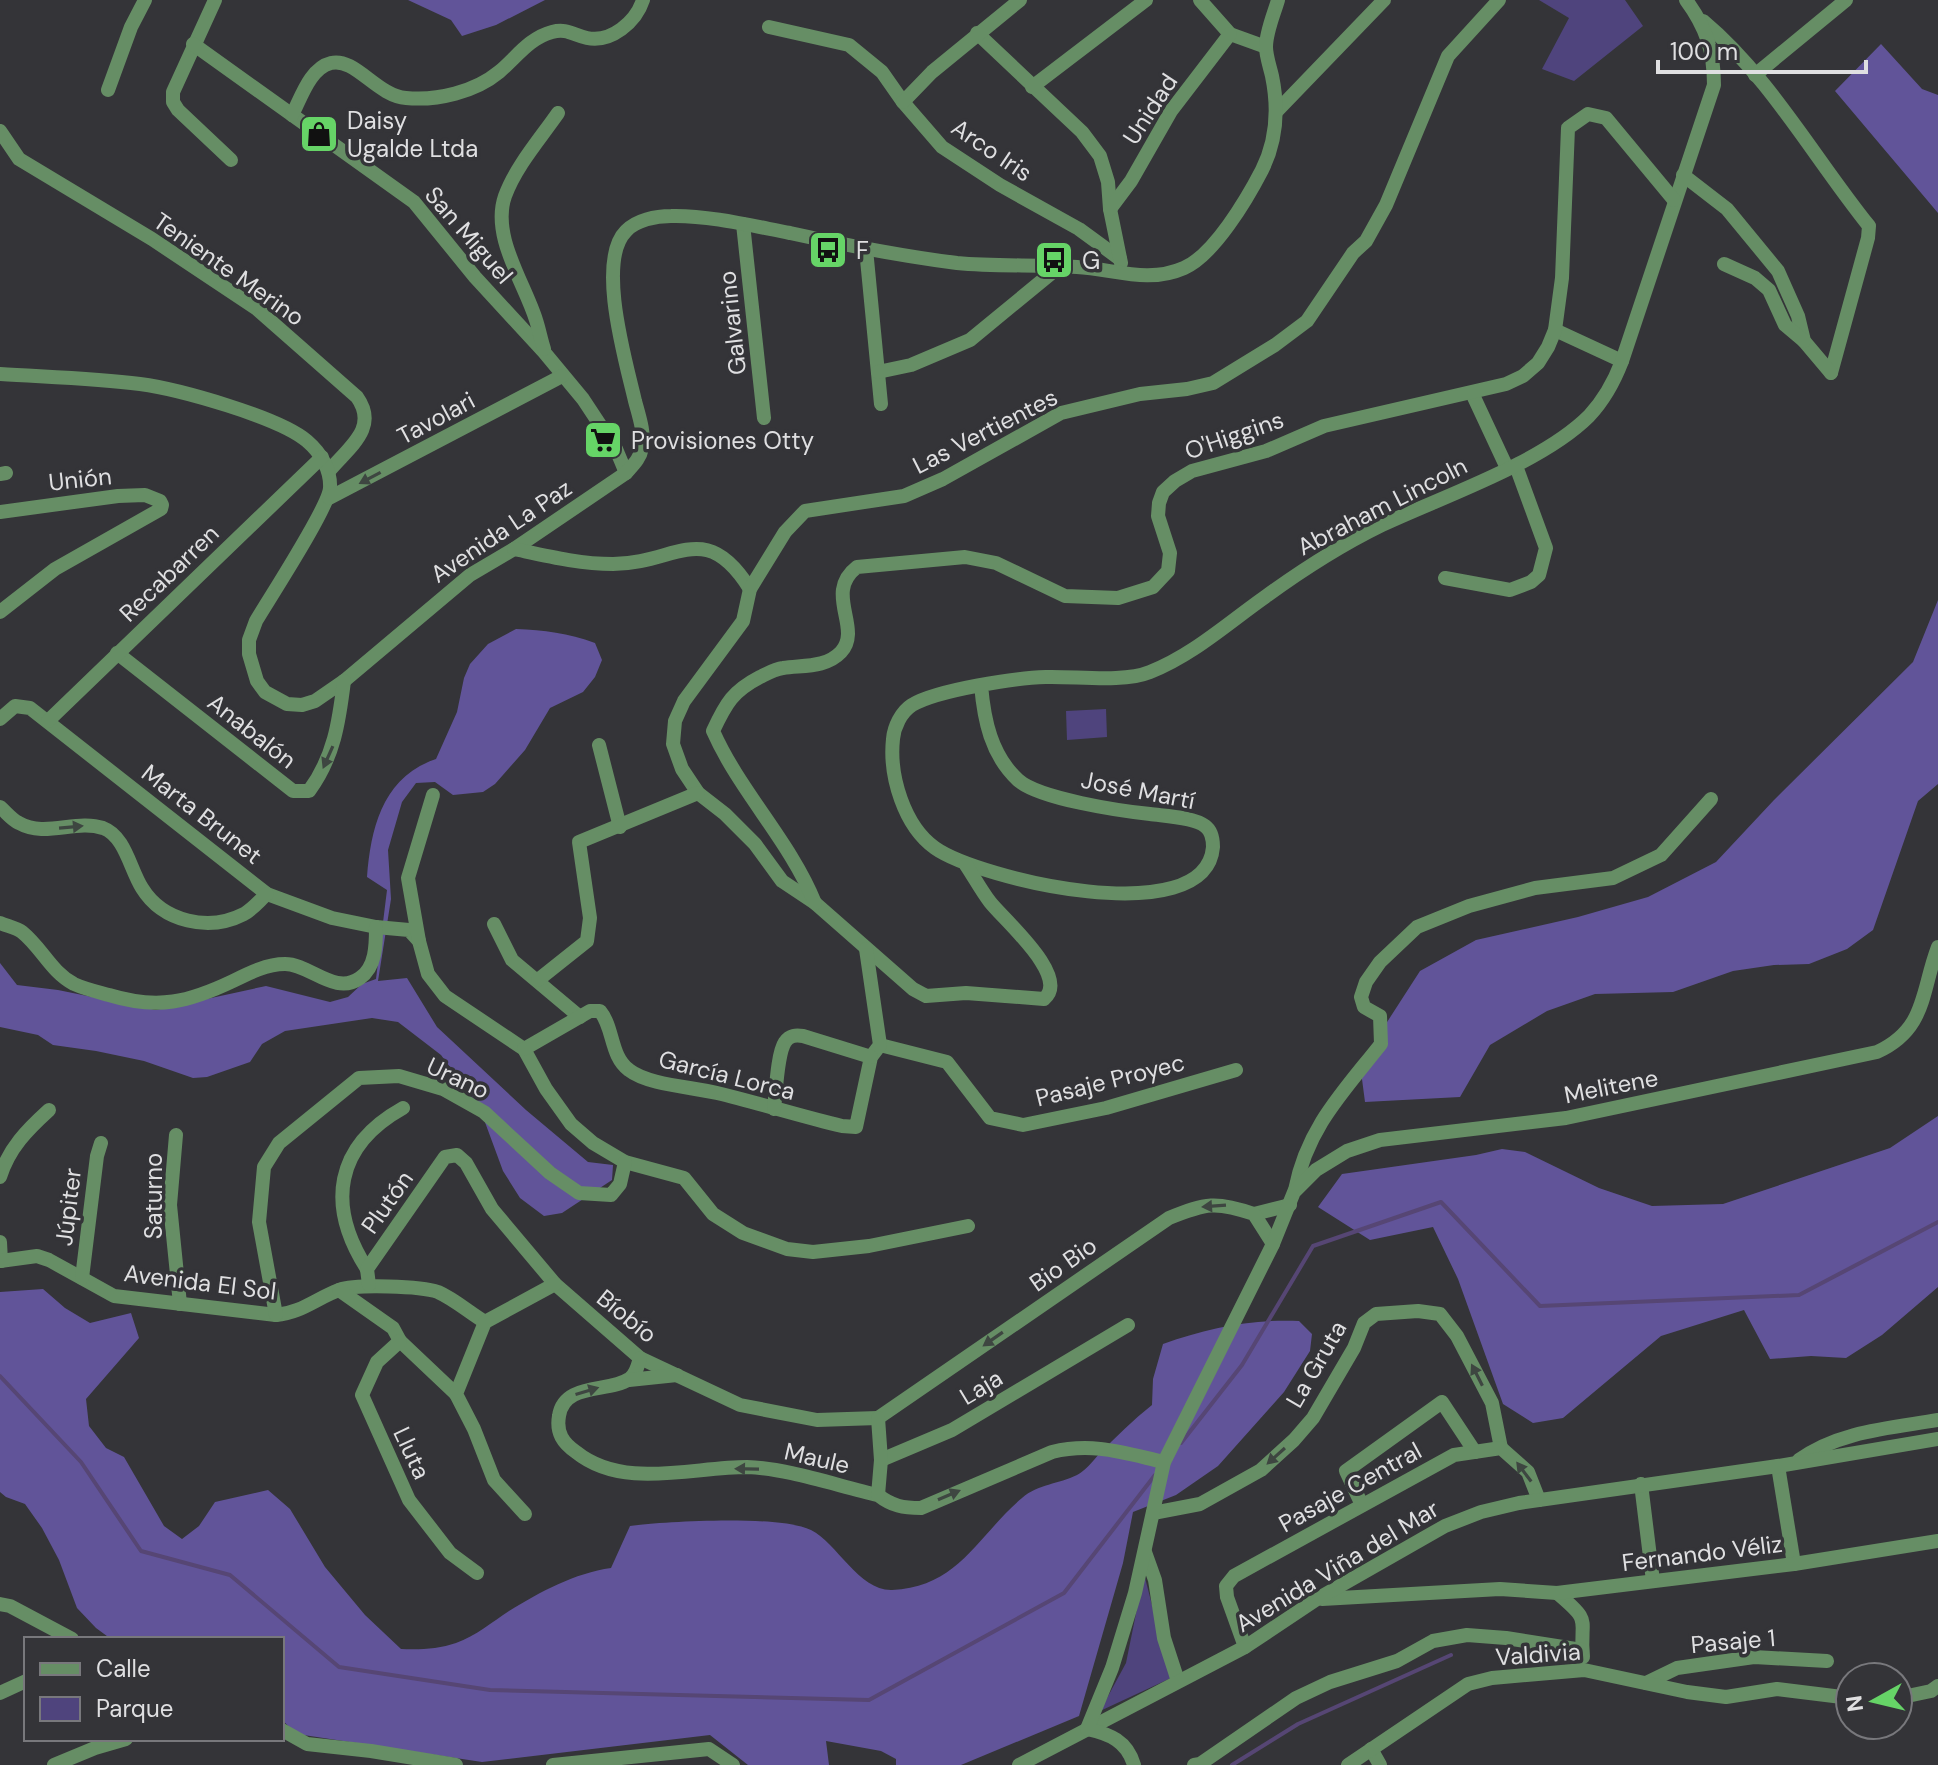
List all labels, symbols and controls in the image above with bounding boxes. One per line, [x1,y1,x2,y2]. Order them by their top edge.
scale bar [1658,24,1866,74]
text: 100 m [1670,36,1738,67]
street label: Unidad [1116,68,1184,150]
place label: Daisy Ugalde Ltda [347,105,478,164]
street label: Arco Iris [946,112,1038,188]
shop icon: Daisy Ugalde Ltda [298,113,340,155]
street label: San Miguel [418,180,520,290]
street label: Teniente Merino [147,205,311,333]
bus stop icon: F [807,229,849,271]
place label: F [856,235,869,266]
bus stop icon: G [1033,239,1075,281]
place label: G [1082,245,1100,276]
street label: Galvarino [711,269,753,377]
street label: Las Vertientes [907,381,1063,481]
street label: Tavolari [392,385,480,451]
street label: O'Higgins [1180,404,1288,466]
supermarket icon: Provisiones Otty [582,419,624,461]
place label: Provisiones Otty [631,425,814,456]
street label: Abraham Lincoln [1292,450,1472,562]
street label: Unión [47,460,113,498]
one-way arrow [358,471,381,484]
street label: Avenida La Paz [424,472,578,590]
street label: Recabarren [113,518,225,628]
street label: Anabalón [201,687,303,775]
one-way arrow [321,745,334,769]
street label: Marta Brunet [136,757,268,871]
street label: José Martí [1078,764,1198,816]
one-way arrow [59,820,84,833]
street label: García Lorca [655,1043,799,1107]
street label: Pasaje Proyec [1032,1047,1188,1113]
street label: Urano [422,1050,494,1106]
street label: Melitene [1561,1062,1661,1110]
street label: Saturno [138,1153,169,1239]
street label: Plutón [354,1164,420,1240]
street label: Júpiter [48,1166,88,1248]
one-way arrow [1201,1200,1226,1213]
street label: Bio Bio [1023,1230,1103,1298]
street label: Avenida El Sol [122,1257,278,1307]
street label: Bíobío [591,1282,663,1350]
street label: La Gruta [1279,1315,1353,1413]
one-way arrow [983,1331,1004,1346]
street label: Laja [954,1362,1008,1412]
one-way arrow [1470,1363,1483,1386]
one-way arrow [575,1385,599,1397]
street label: Lluta [386,1422,438,1484]
street label: Maule [781,1435,853,1481]
street label: Pasaje Central [1273,1435,1427,1539]
one-way arrow [1267,1447,1286,1465]
one-way arrow [1516,1461,1533,1482]
one-way arrow [734,1462,759,1475]
one-way arrow [938,1489,961,1502]
street label: Avenida Viña del Mar [1230,1493,1445,1639]
street label: Fernando Véliz [1620,1528,1784,1578]
street label: Pasaje 1 [1689,1622,1777,1660]
street label: Valdivia [1494,1636,1582,1672]
legend [24,1637,284,1741]
text: Calle [96,1653,151,1684]
north arrow [1834,1661,1914,1741]
text: Parque [96,1693,173,1724]
text: N [1839,1694,1870,1714]

